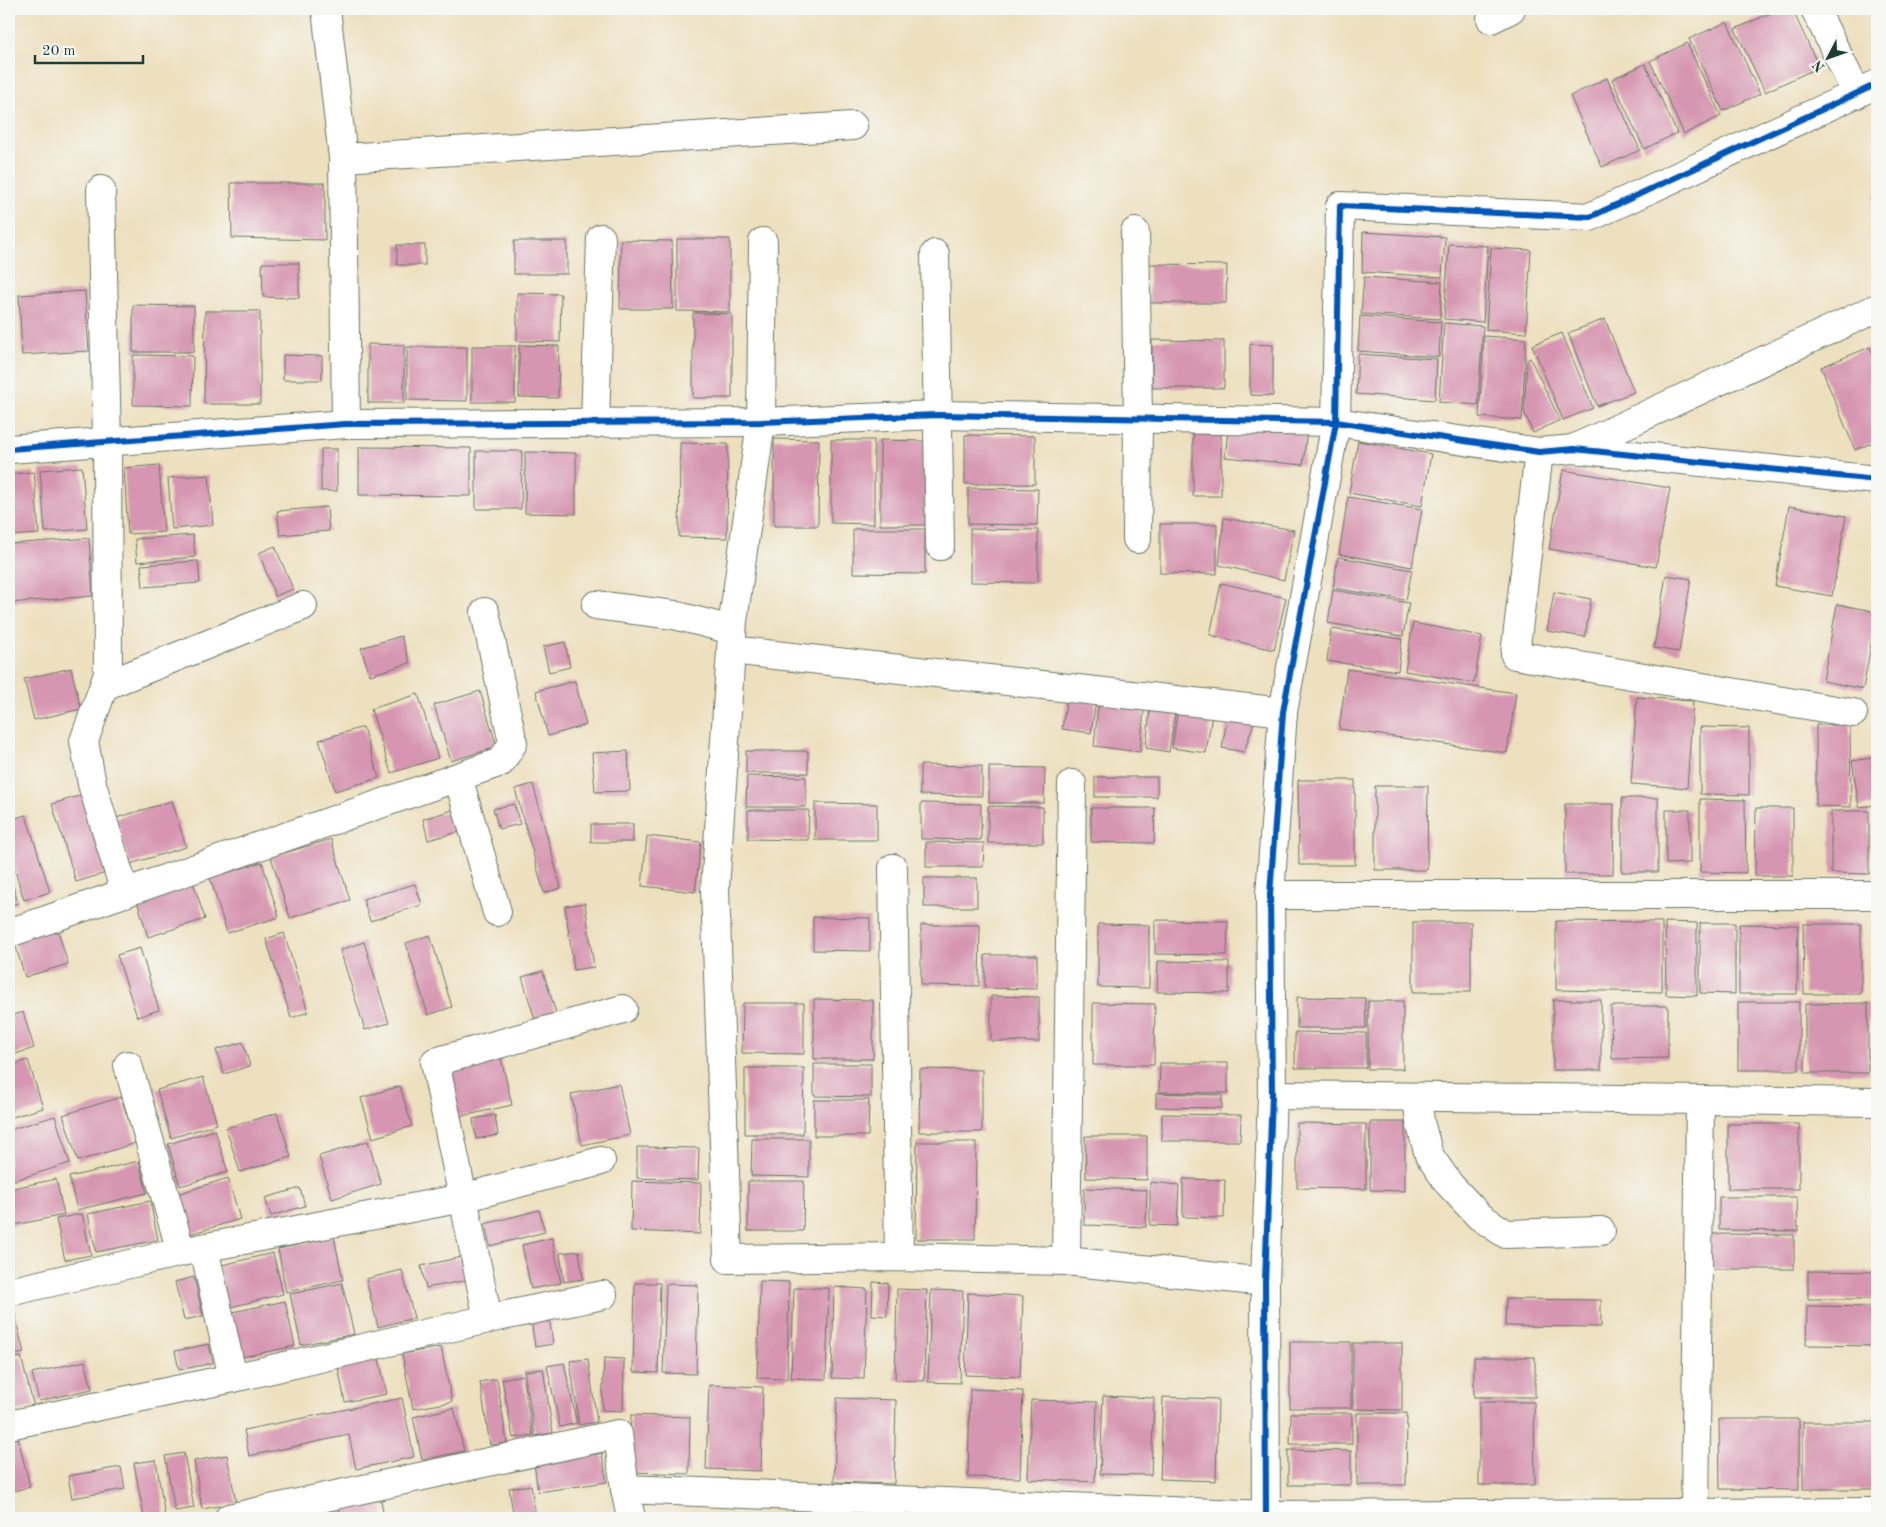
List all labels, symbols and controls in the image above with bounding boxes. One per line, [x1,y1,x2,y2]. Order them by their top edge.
scale bar [35,32,142,64]
north arrow [1804,32,1854,82]
text: 20 m [42,44,76,59]
text: N [1810,57,1828,75]

